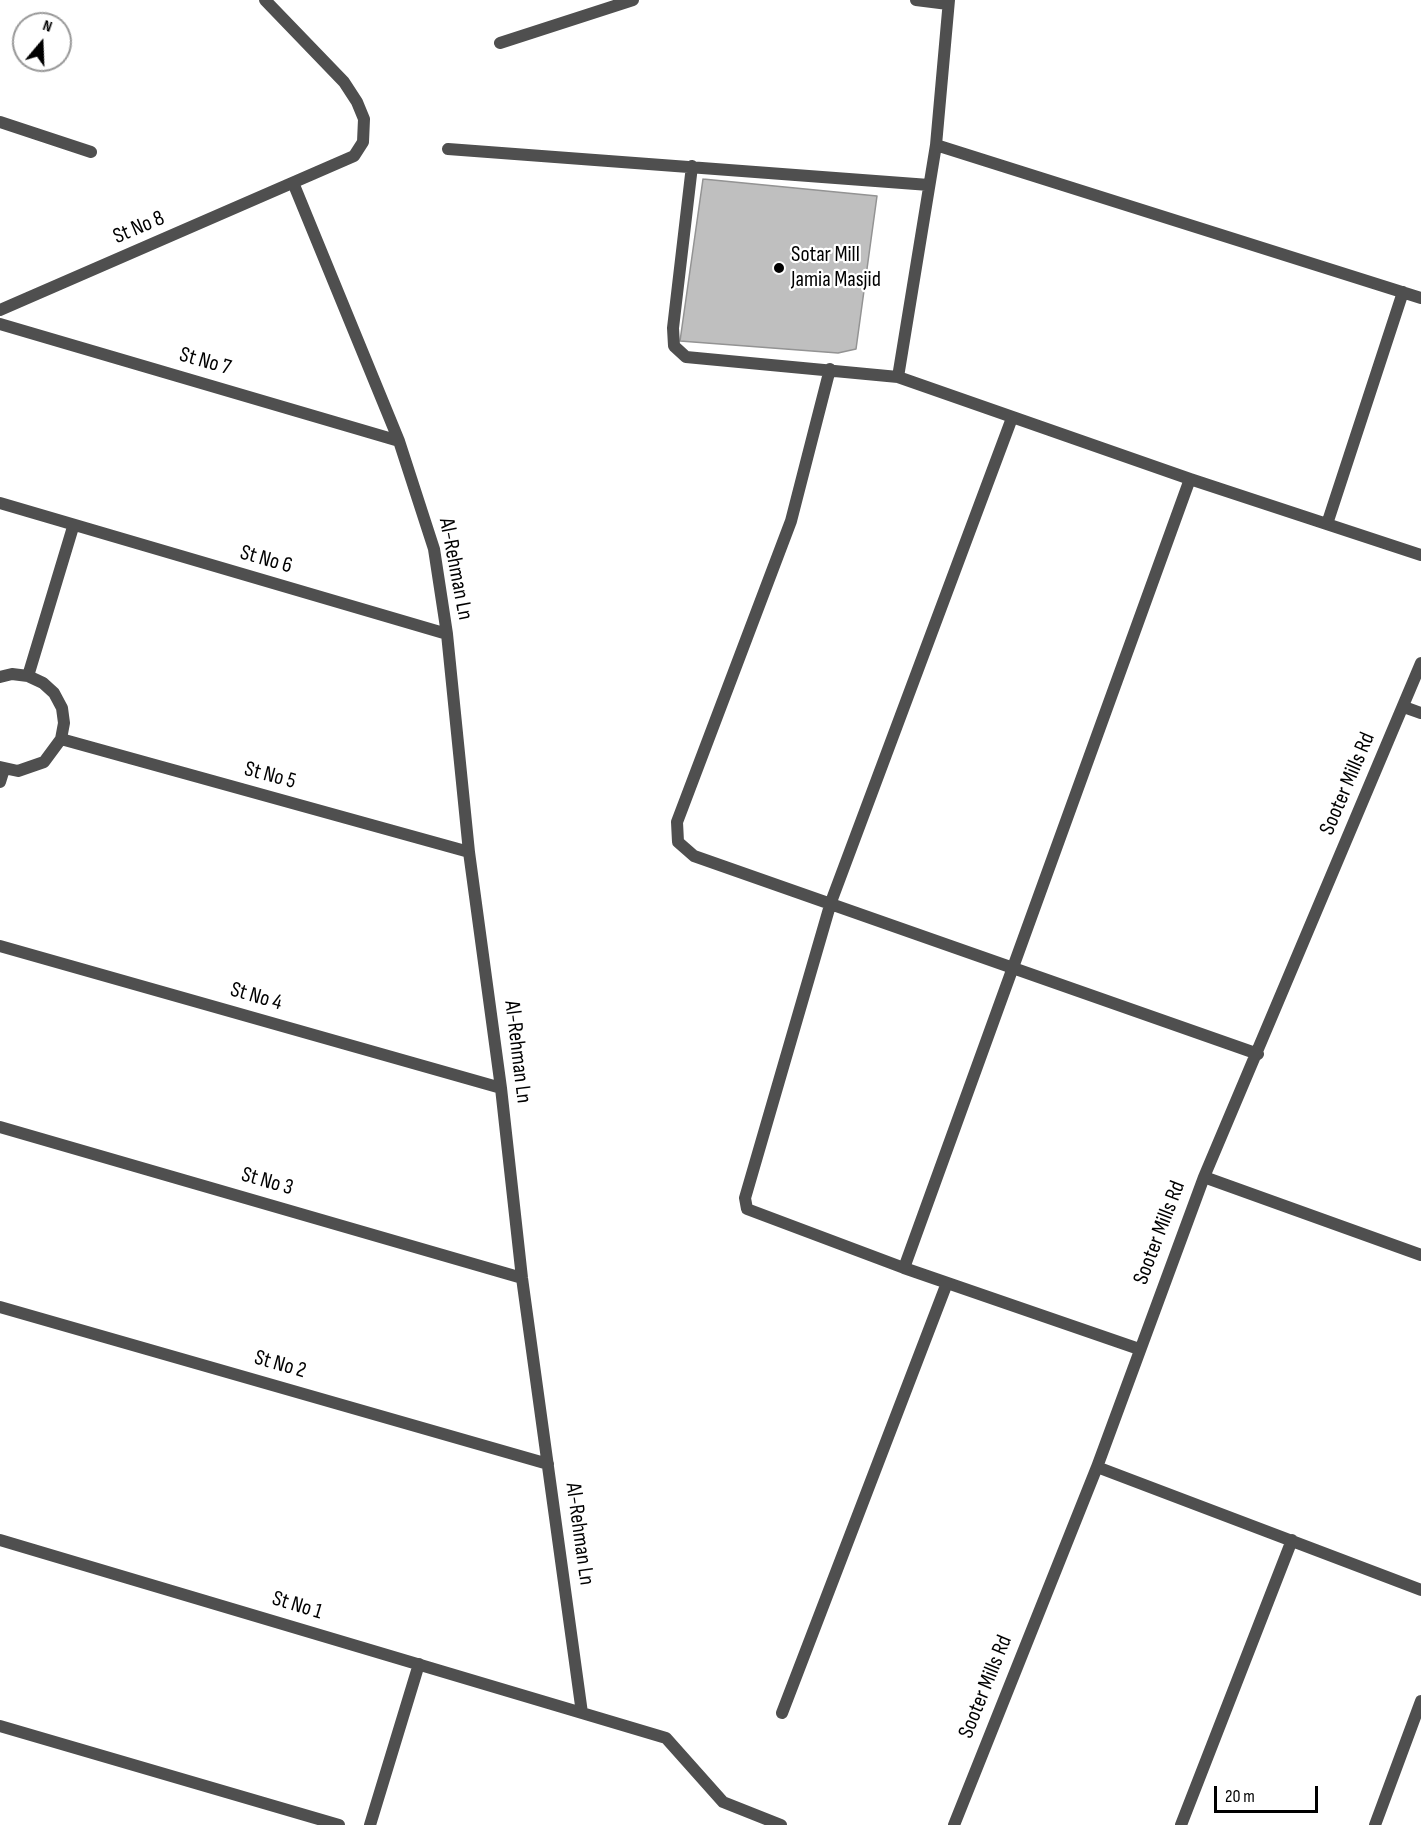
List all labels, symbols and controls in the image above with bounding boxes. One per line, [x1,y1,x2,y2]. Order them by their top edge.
north arrow [12,12,72,72]
text: N [40,16,54,37]
street label: St No 8 [109,205,169,251]
place label: Sotar Mill Jamia Masjid [791,242,881,294]
marker: Sotar Mill Jamia Masjid [772,261,786,275]
street label: St No 7 [176,342,234,382]
street label: Al-Rehman Ln [432,516,478,622]
street label: St No 6 [237,540,295,580]
street label: Sooter Mills Rd [1315,729,1381,839]
street label: St No 5 [241,756,299,796]
street label: St No 4 [227,977,285,1017]
street label: Al-Rehman Ln [498,999,536,1105]
street label: St No 3 [238,1162,296,1202]
street label: Sooter Mills Rd [1128,1178,1192,1288]
street label: St No 2 [251,1345,309,1385]
street label: Al-Rehman Ln [559,1481,599,1587]
street label: St No 1 [269,1586,325,1626]
street label: Sooter Mills Rd [953,1632,1019,1742]
scale bar [1217,1774,1320,1812]
text: 20 m [1225,1786,1255,1807]

